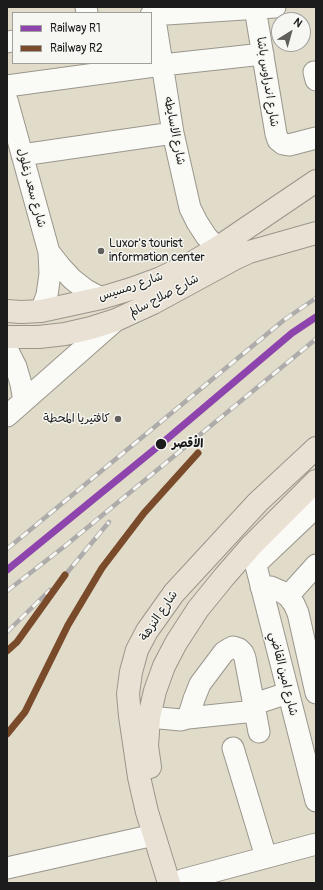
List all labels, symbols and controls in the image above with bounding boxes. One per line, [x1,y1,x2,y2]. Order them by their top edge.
legend [12,12,152,64]
north arrow [271,12,311,52]
text: N [291,15,305,30]
text: Railway R1 [50,21,101,36]
street label: شارع اندراوس باشا [253,36,281,128]
text: Railway R2 [50,41,103,56]
street label: شارع الاسايطه [160,96,188,166]
street label: شارع سعد زغلول [13,147,49,229]
place label: Luxor's tourist information center [109,237,205,265]
marker: Luxor's tourist information center [96,246,106,256]
street label: شارع رمسيس [97,269,165,305]
street label: شارع صلاح سالم [127,272,201,320]
place label: كافتيريا المحطة [43,412,110,426]
marker: كافتيريا المحطة [113,414,123,424]
marker: الأقصر [154,437,168,451]
place label: الأقصر [172,437,203,451]
street label: شارع النزهة [137,588,181,644]
street label: شارع امين القاضي [266,631,300,717]

